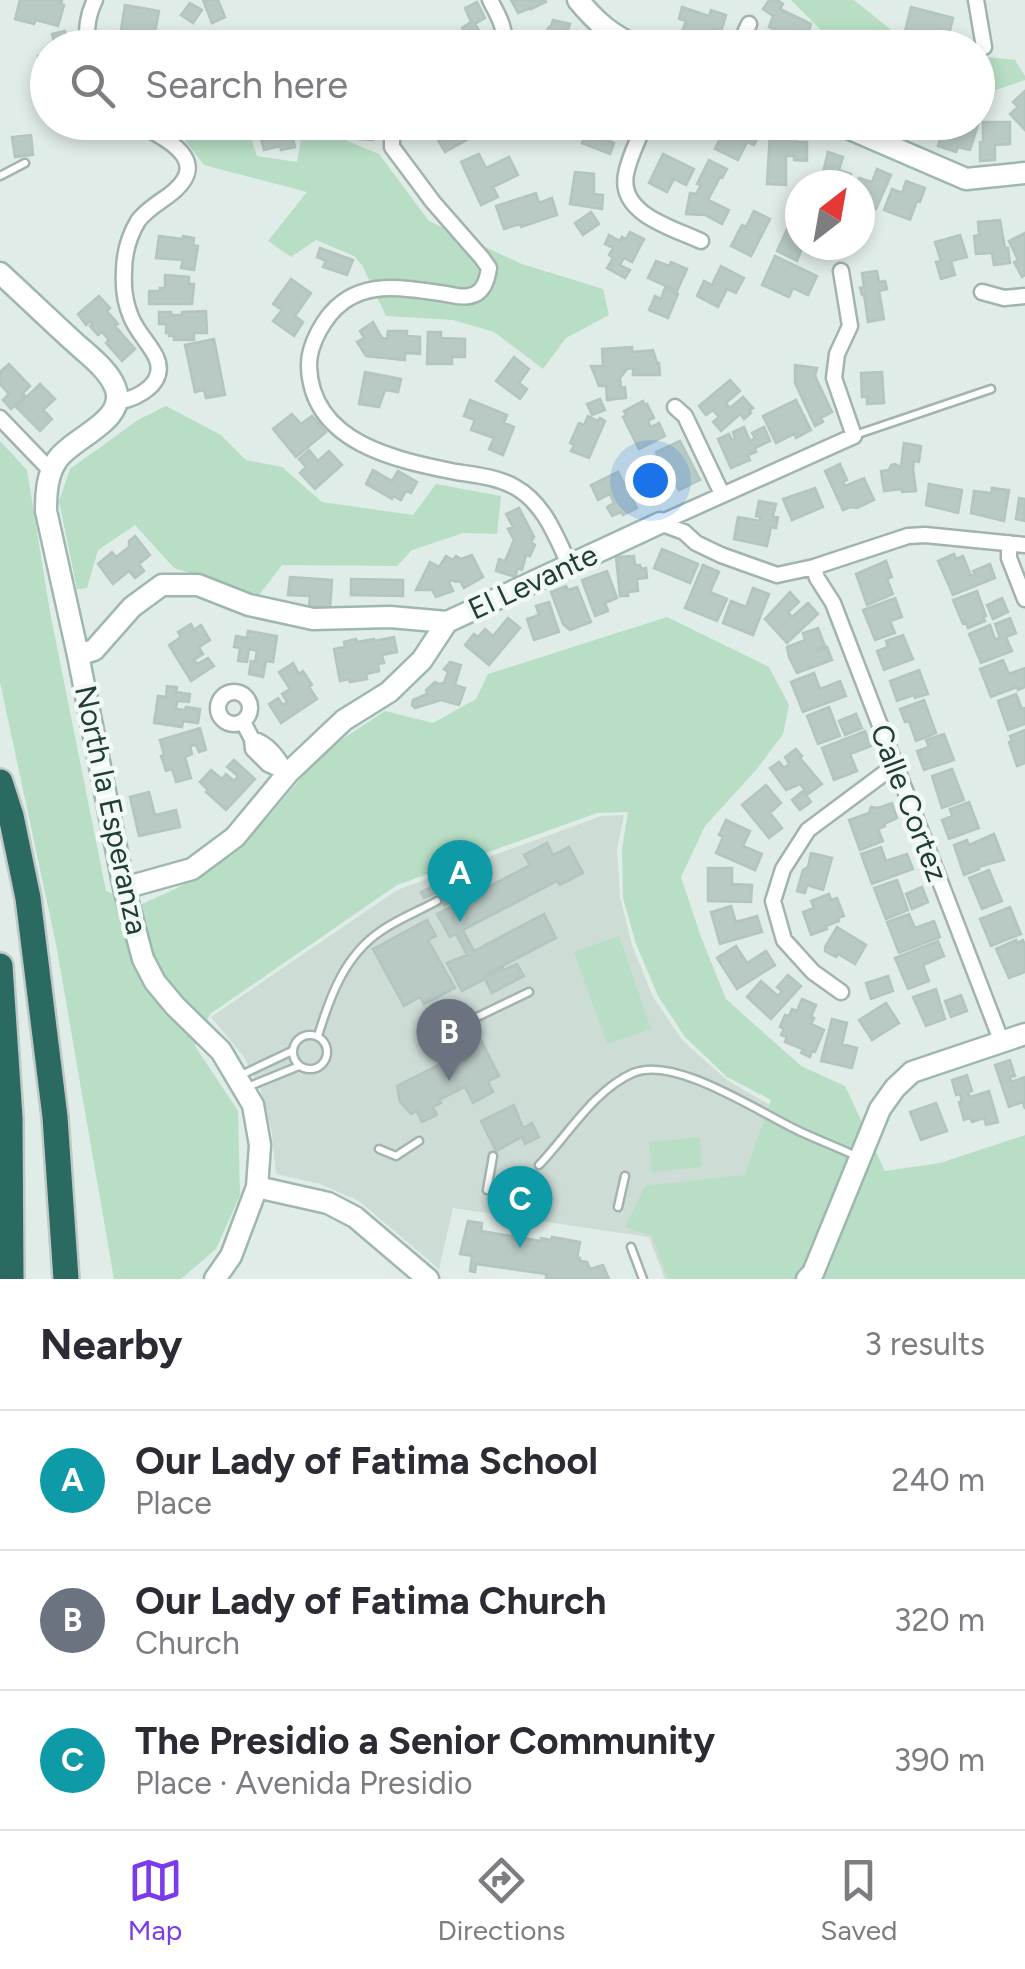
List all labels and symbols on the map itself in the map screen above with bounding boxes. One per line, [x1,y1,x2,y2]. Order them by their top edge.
north arrow [785,170,875,260]
your location [625,455,676,506]
street label: El Levante [462,536,603,628]
street label: North la Esperanza [67,682,156,938]
street label: Calle Cortez [863,719,956,887]
pin: A [428,840,492,922]
pin: B [416,998,482,1081]
pin: C [488,1166,552,1248]

